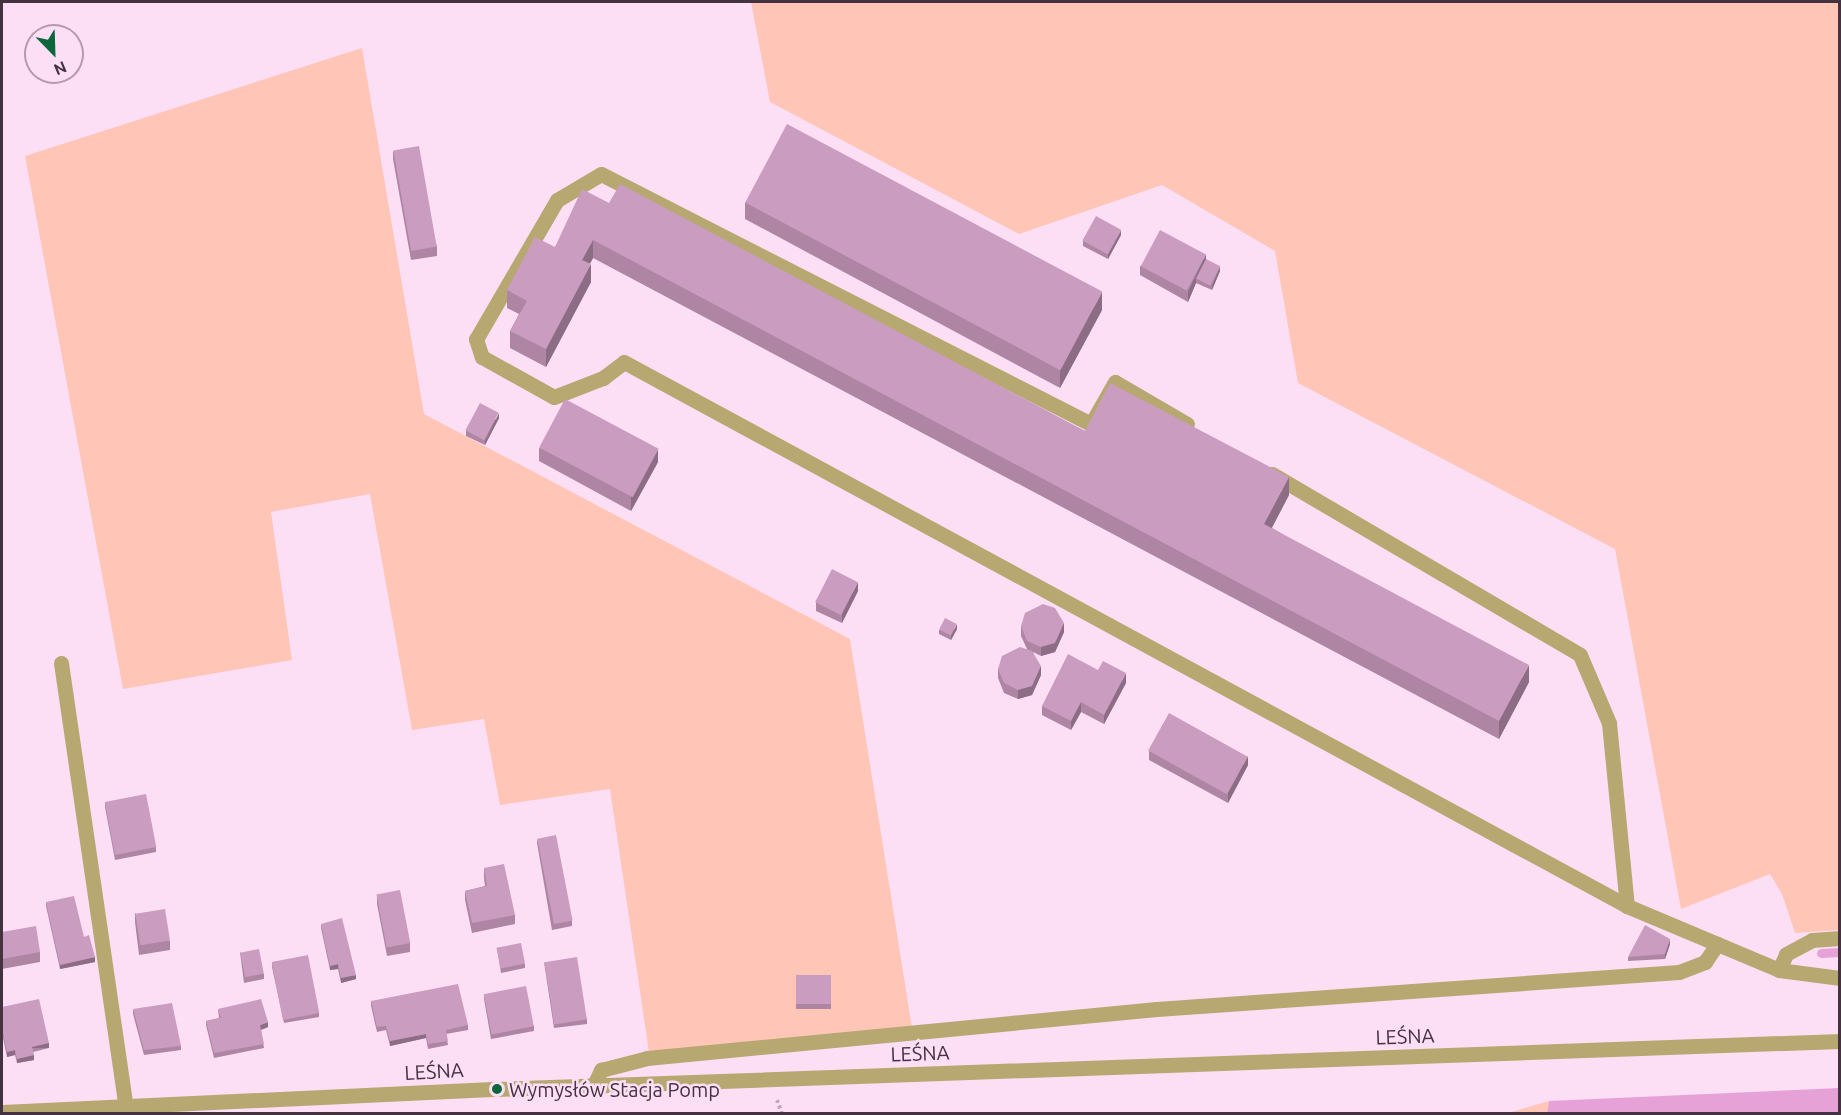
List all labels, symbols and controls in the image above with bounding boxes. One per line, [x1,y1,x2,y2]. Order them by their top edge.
north arrow [24,24,84,84]
text: N [51,58,69,79]
street label: LEŚNA [1375,1023,1435,1049]
street label: LEŚNA [890,1040,950,1066]
street label: LEŚNA [404,1057,464,1085]
place label: Wymysłów Stacja Pomp [509,1077,720,1101]
marker: Wymysłów Stacja Pomp [490,1082,504,1096]

